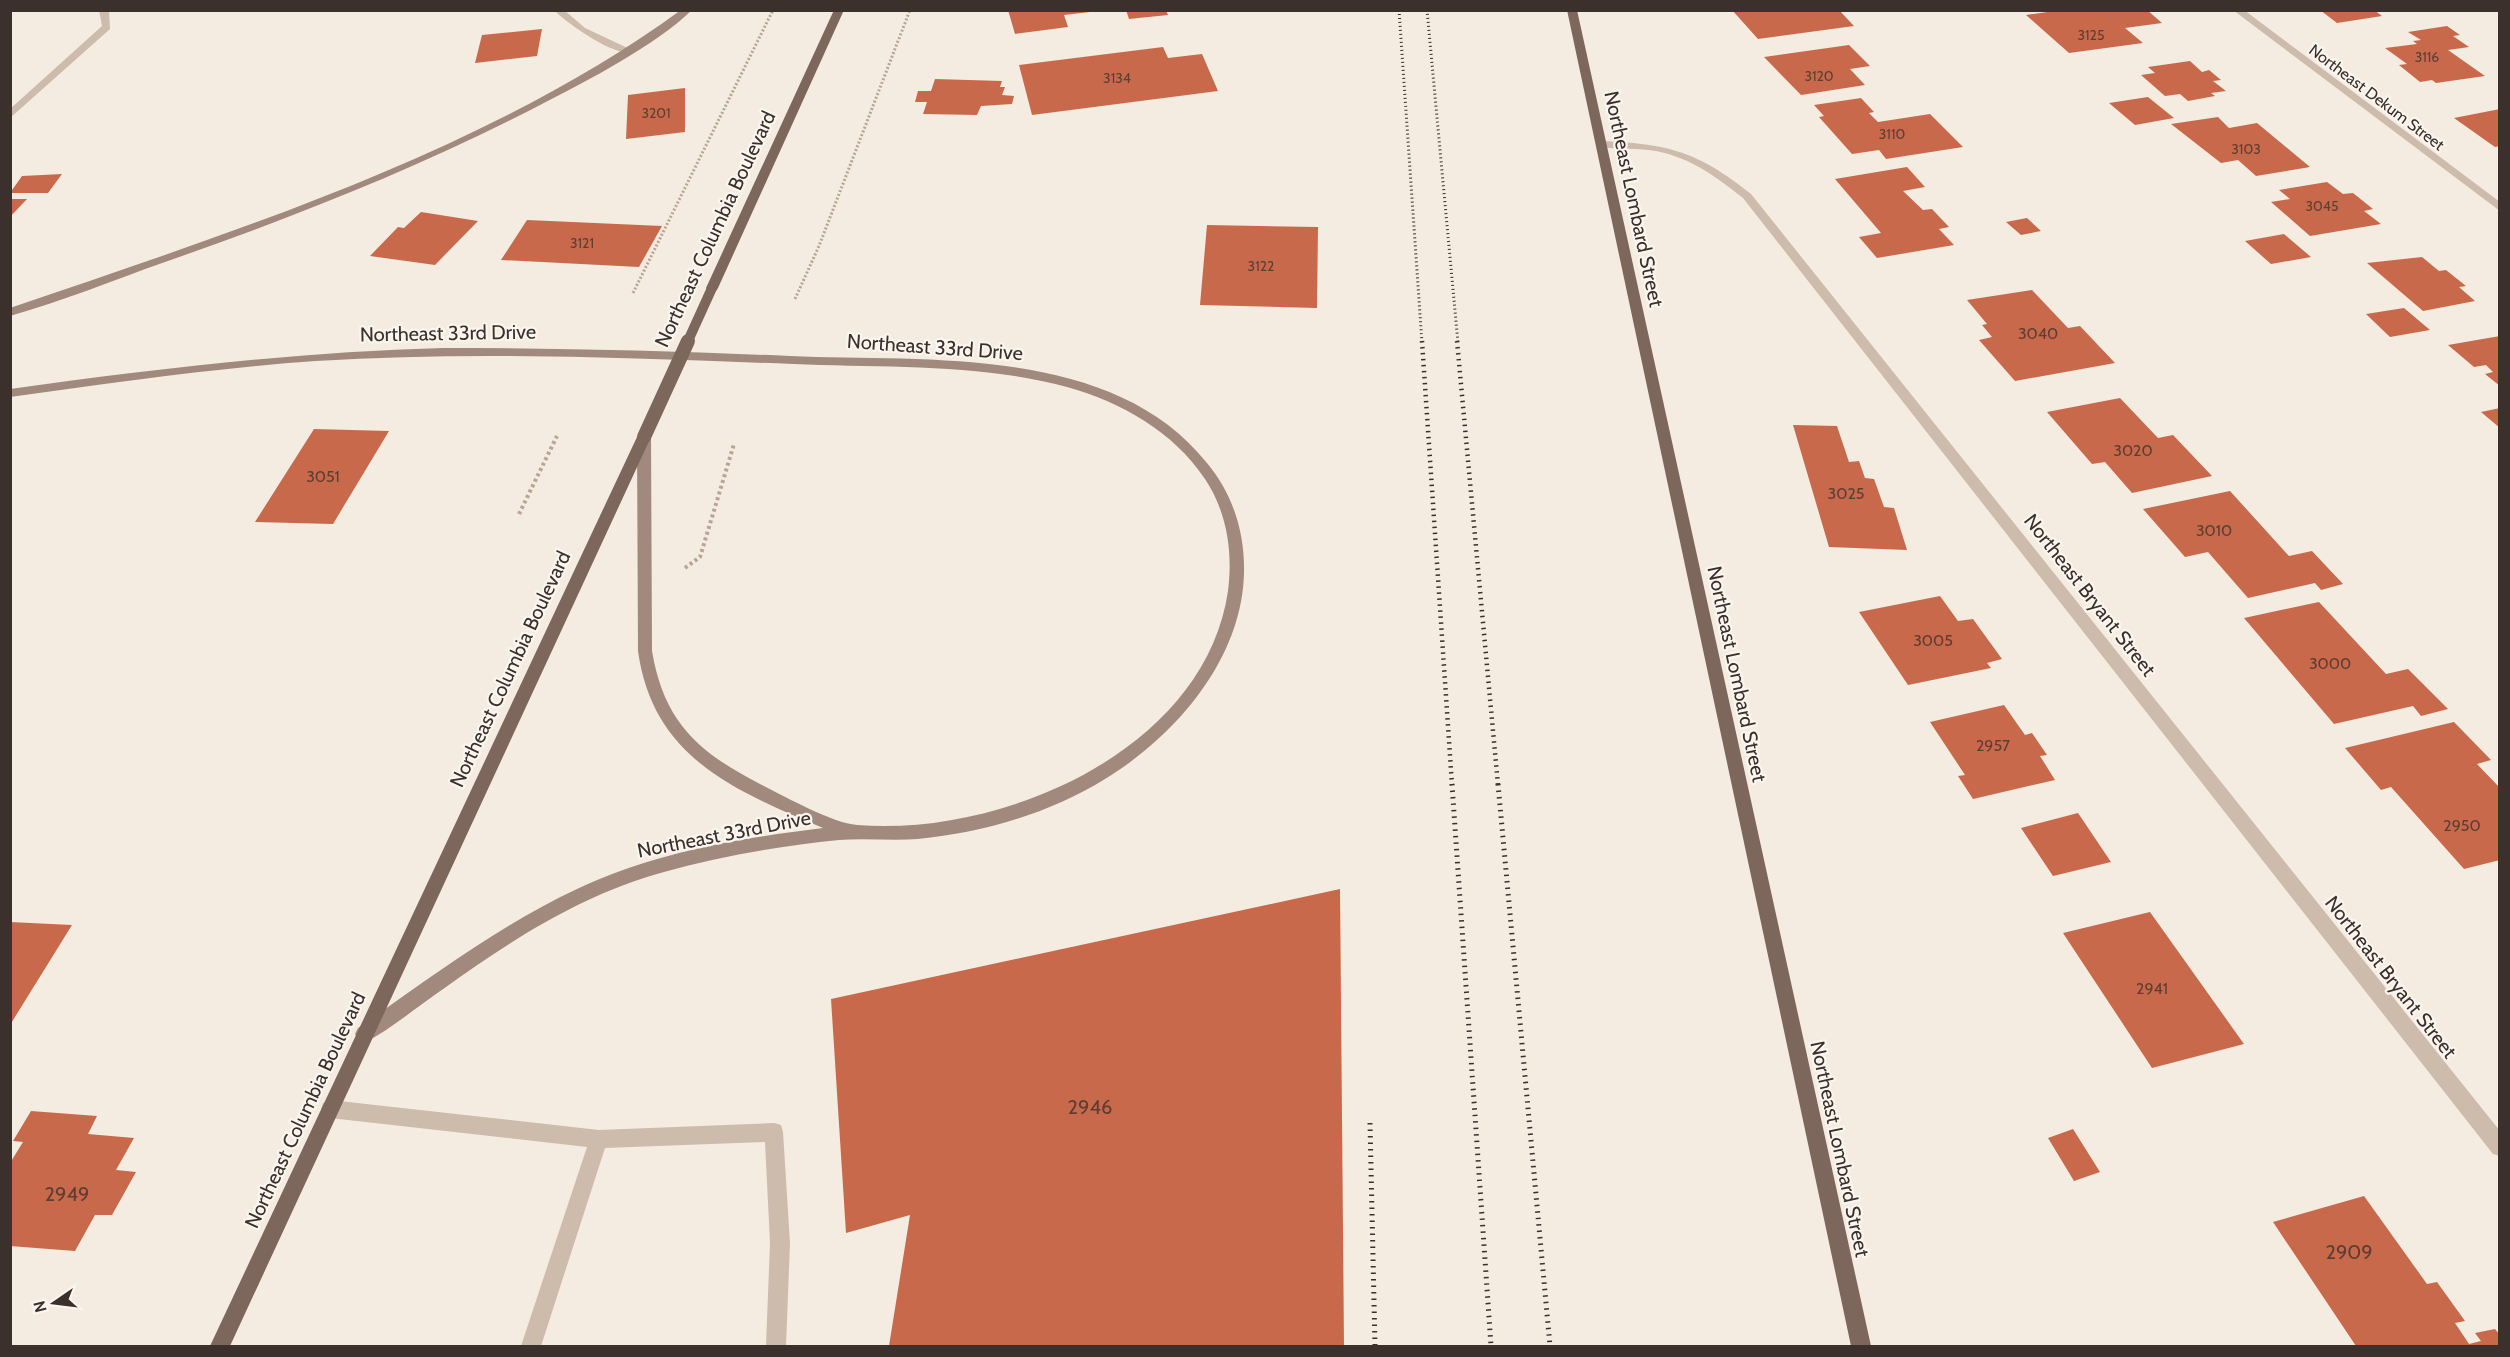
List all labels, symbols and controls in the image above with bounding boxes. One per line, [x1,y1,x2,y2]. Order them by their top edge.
house number: 3125 [2077,26,2105,44]
street label: Northeast Dekum Street [2305,40,2449,155]
house number: 3116 [2415,48,2439,66]
house number: 3120 [1804,67,1834,85]
house number: 3134 [1103,69,1131,87]
street label: Northeast Lombard Street [1599,89,1669,309]
house number: 3201 [641,104,671,122]
street label: Northeast Columbia Boulevard [650,107,780,351]
house number: 3110 [1879,125,1905,143]
house number: 3103 [2231,140,2261,158]
house number: 3045 [2305,197,2339,215]
house number: 3121 [570,234,594,252]
house number: 3122 [1248,257,1274,275]
street label: Northeast 33rd Drive [360,319,536,347]
house number: 3040 [2018,324,2058,343]
street label: Northeast 33rd Drive [846,329,1024,365]
house number: 3020 [2113,441,2153,460]
house number: 3051 [306,467,340,486]
house number: 3025 [1828,484,1864,503]
street label: Northeast Bryant Street [2019,509,2161,681]
house number: 3010 [2196,521,2232,540]
street label: Northeast Columbia Boulevard [445,547,575,791]
street label: Northeast Lombard Street [1702,564,1772,784]
house number: 3005 [1913,631,1953,650]
house number: 3000 [2309,654,2351,673]
house number: 2957 [1976,736,2010,755]
street label: Northeast 33rd Drive [635,805,813,863]
house number: 2950 [2443,816,2481,835]
street label: Northeast Bryant Street [2320,891,2462,1063]
house number: 2941 [2136,979,2168,998]
street label: Northeast Columbia Boulevard [240,988,370,1232]
street label: Northeast Lombard Street [1805,1039,1875,1259]
house number: 2946 [1068,1095,1112,1119]
house number: 2949 [45,1182,89,1206]
house number: 2909 [2325,1240,2373,1264]
north arrow [24,1273,84,1333]
text: N [29,1299,51,1314]

